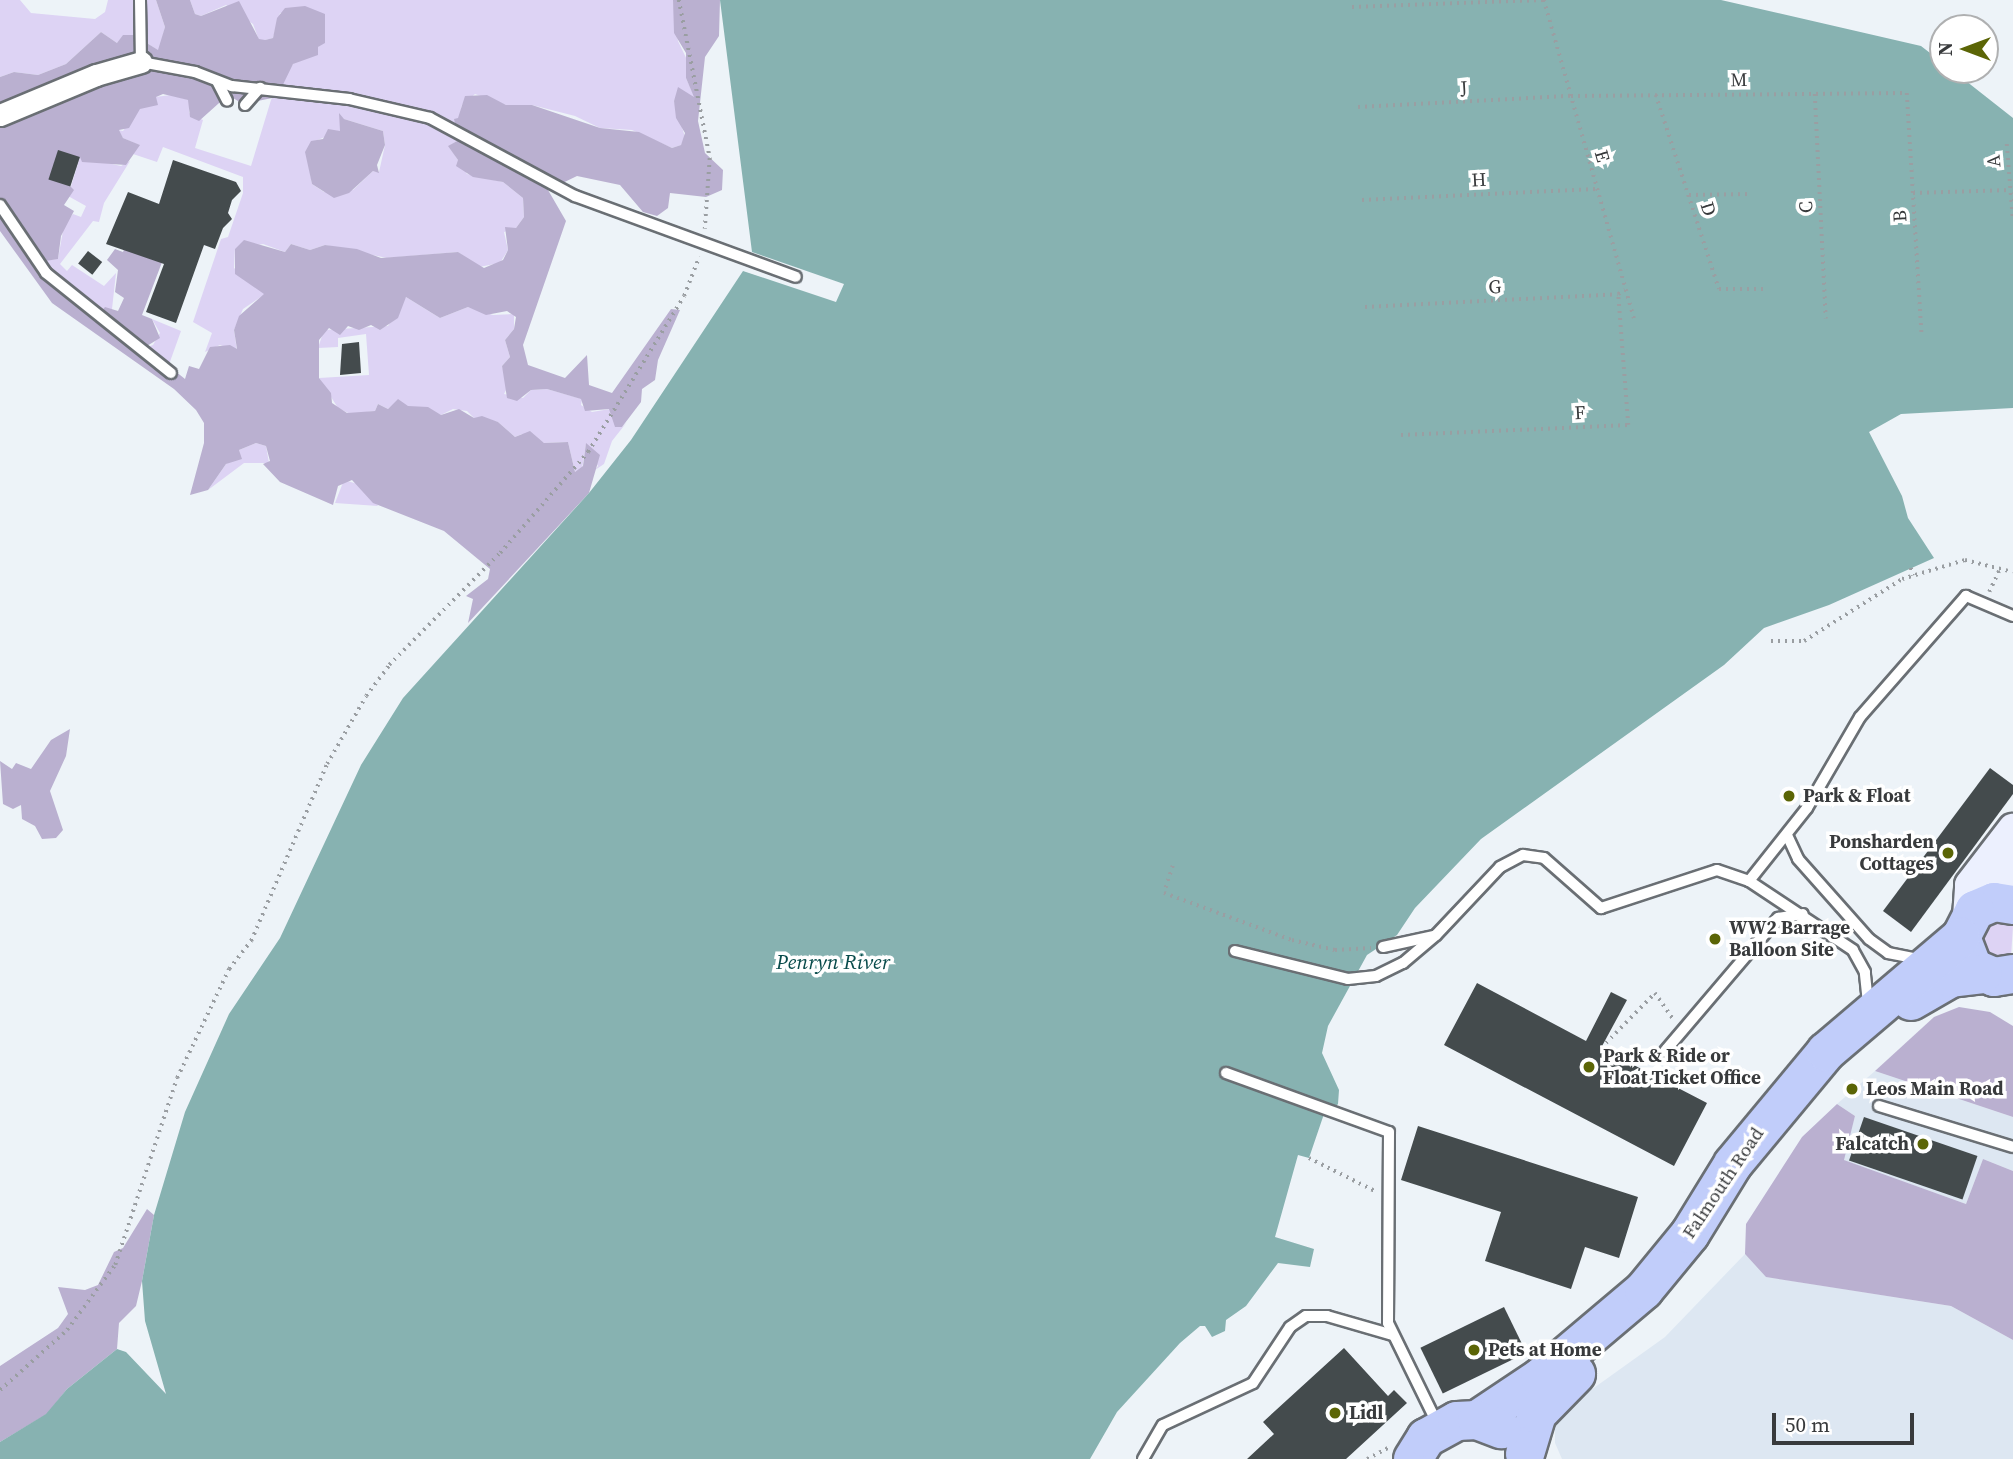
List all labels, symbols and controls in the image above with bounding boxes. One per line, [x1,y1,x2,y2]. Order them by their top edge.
north arrow [1929,14,1999,84]
text: N [1932,42,1958,56]
street label: M [1730,68,1748,92]
street label: J [1460,76,1468,100]
street label: E [1589,147,1615,165]
street label: A [1982,154,2006,168]
street label: H [1471,168,1487,192]
street label: D [1695,199,1721,219]
street label: C [1794,200,1818,214]
street label: B [1888,209,1912,223]
street label: G [1488,275,1502,299]
street label: F [1574,401,1586,425]
place label: Park & Float [1803,785,1910,807]
marker: Park & Float [1781,788,1797,804]
place label: Ponsharden Cottages [1829,831,1934,875]
marker: Ponsharden Cottages [1940,845,1956,861]
place label: WW2 Barrage Balloon Site [1729,917,1850,961]
marker: WW2 Barrage Balloon Site [1707,931,1723,947]
water label: Penryn River [776,949,890,975]
place label: Park & Ride or Float Ticket Office [1603,1045,1761,1089]
marker: Park & Ride or Float Ticket Office [1581,1059,1597,1075]
place label: Leos Main Road [1866,1078,2003,1100]
marker: Leos Main Road [1844,1081,1860,1097]
street label: Falmouth Road [1677,1123,1769,1243]
place label: Falcatch [1835,1133,1909,1155]
marker: Falcatch [1915,1136,1931,1152]
place label: Pets at Home [1488,1339,1602,1361]
marker: Pets at Home [1466,1342,1482,1358]
scale bar [1775,1400,1917,1444]
place label: Lidl [1349,1402,1383,1424]
marker: Lidl [1327,1405,1343,1421]
text: 50 m [1785,1410,1830,1439]

